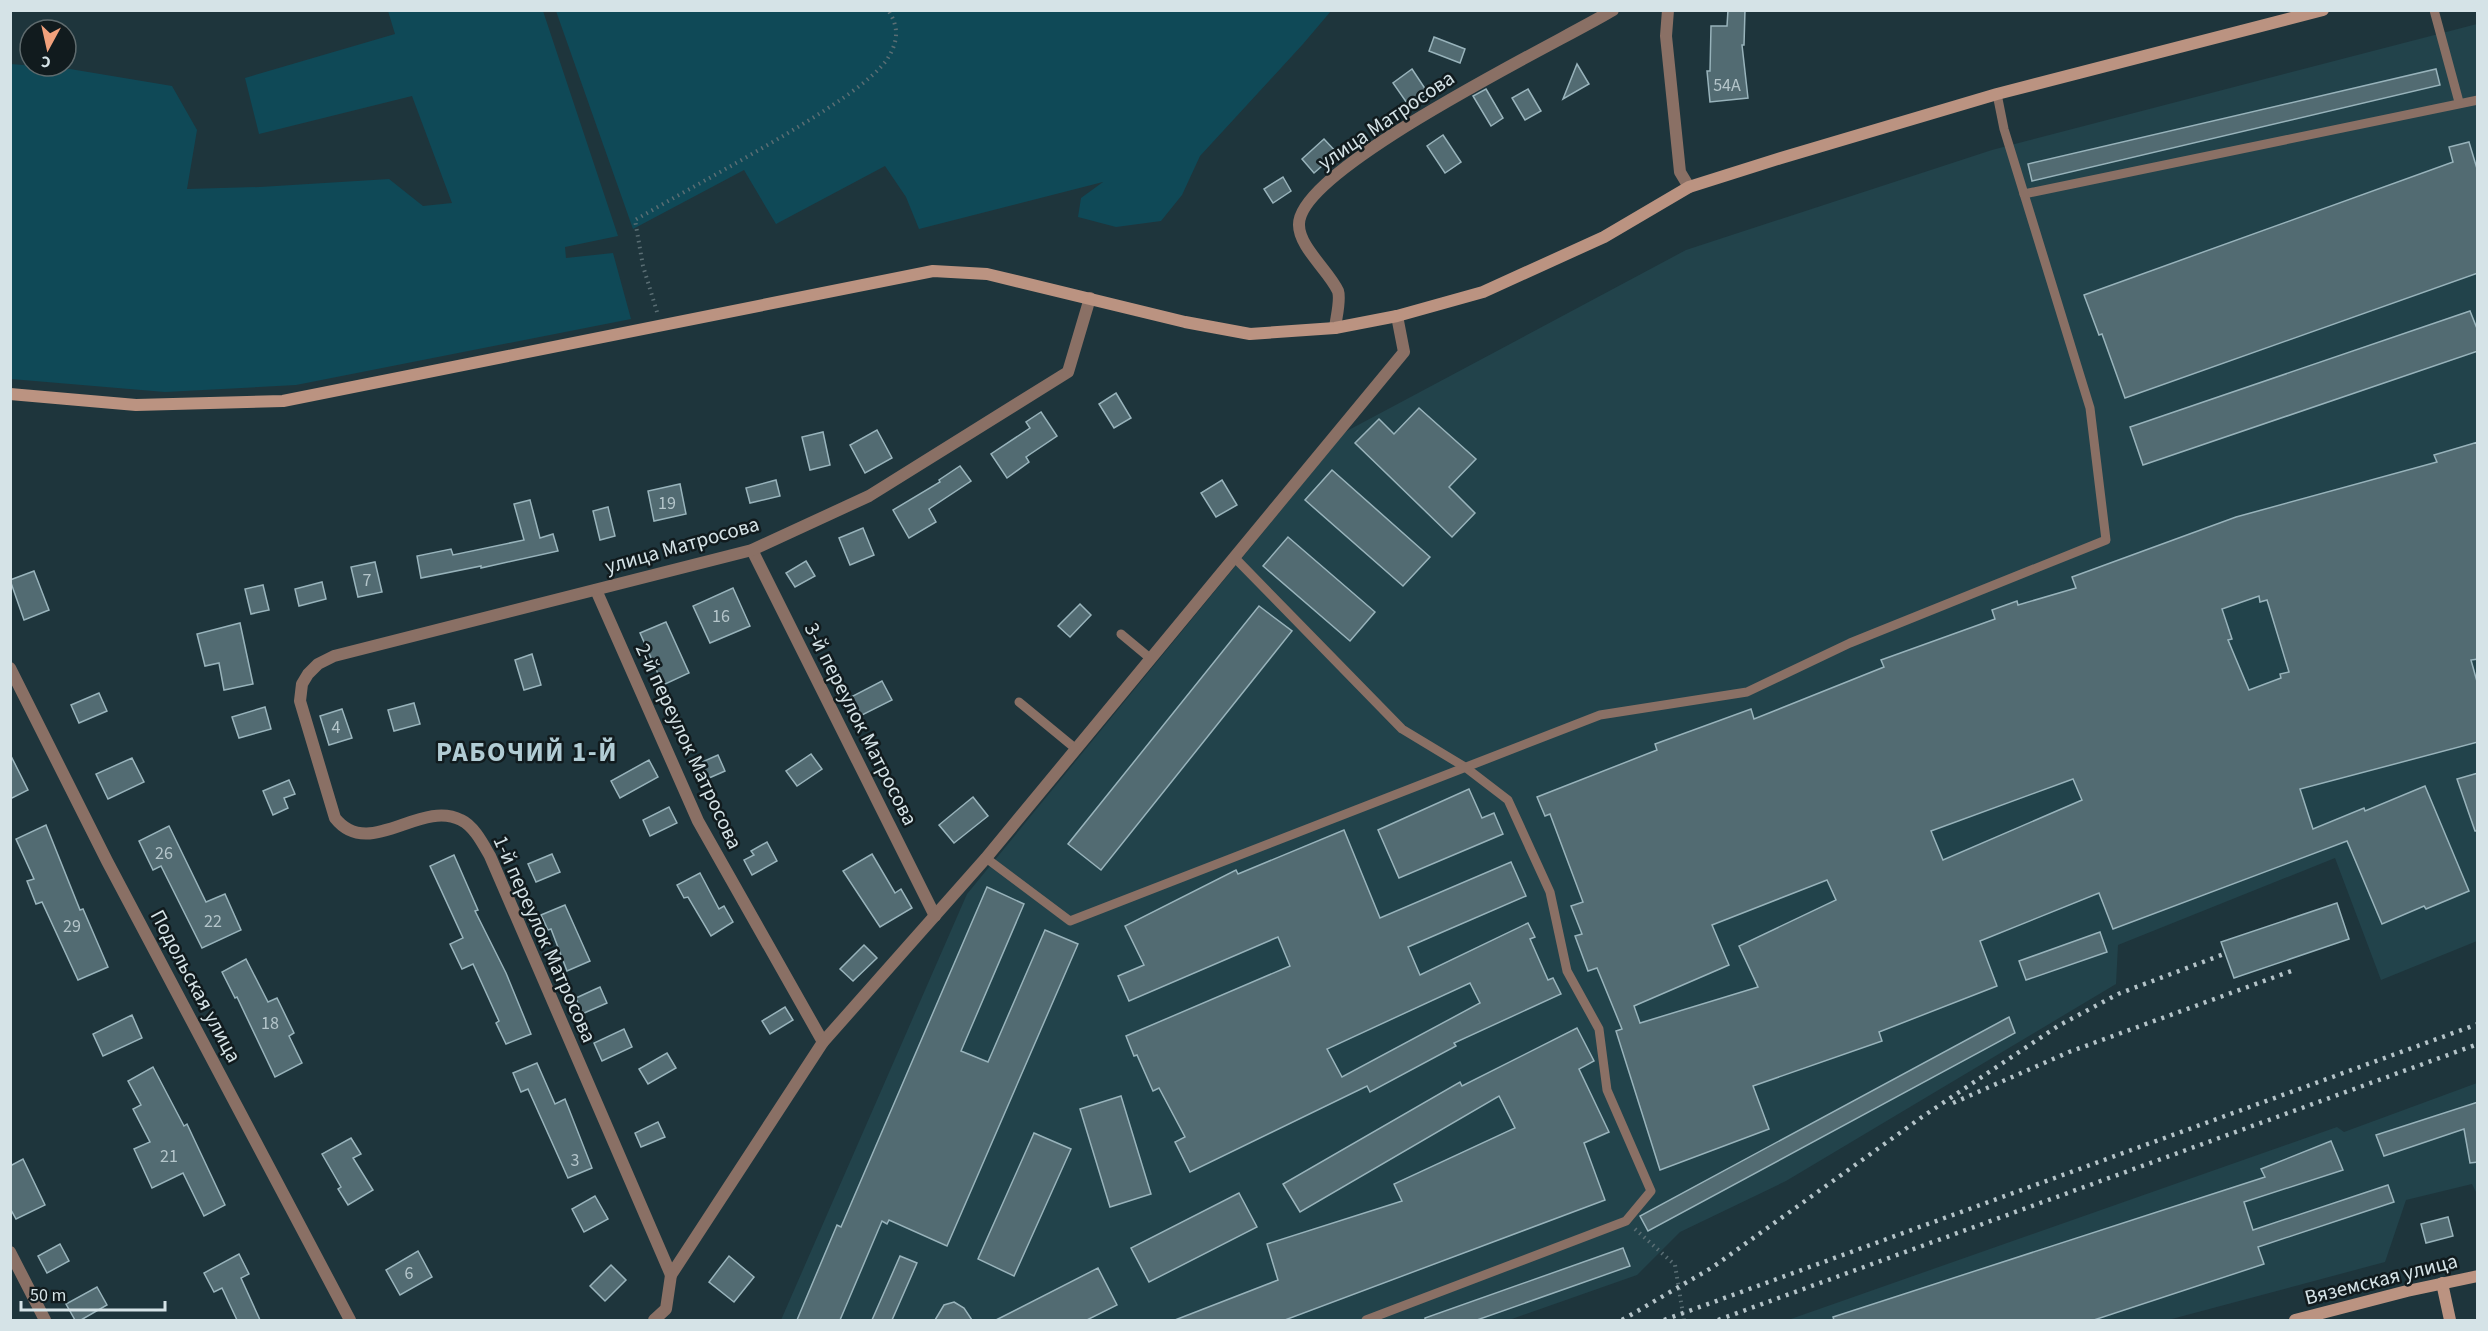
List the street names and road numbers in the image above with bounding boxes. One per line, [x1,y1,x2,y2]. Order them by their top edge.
street label: улица Матросова [1312,63,1460,177]
street label: улица Матросова [601,509,763,581]
street label: 3-й переулок Матросова [797,617,925,831]
street label: 2-й переулок Матросова [628,638,750,854]
street label: 1-й переулок Матросова [486,831,604,1047]
street label: Подольская улица [143,904,249,1068]
street label: Вяземская улица [2301,1245,2461,1313]

